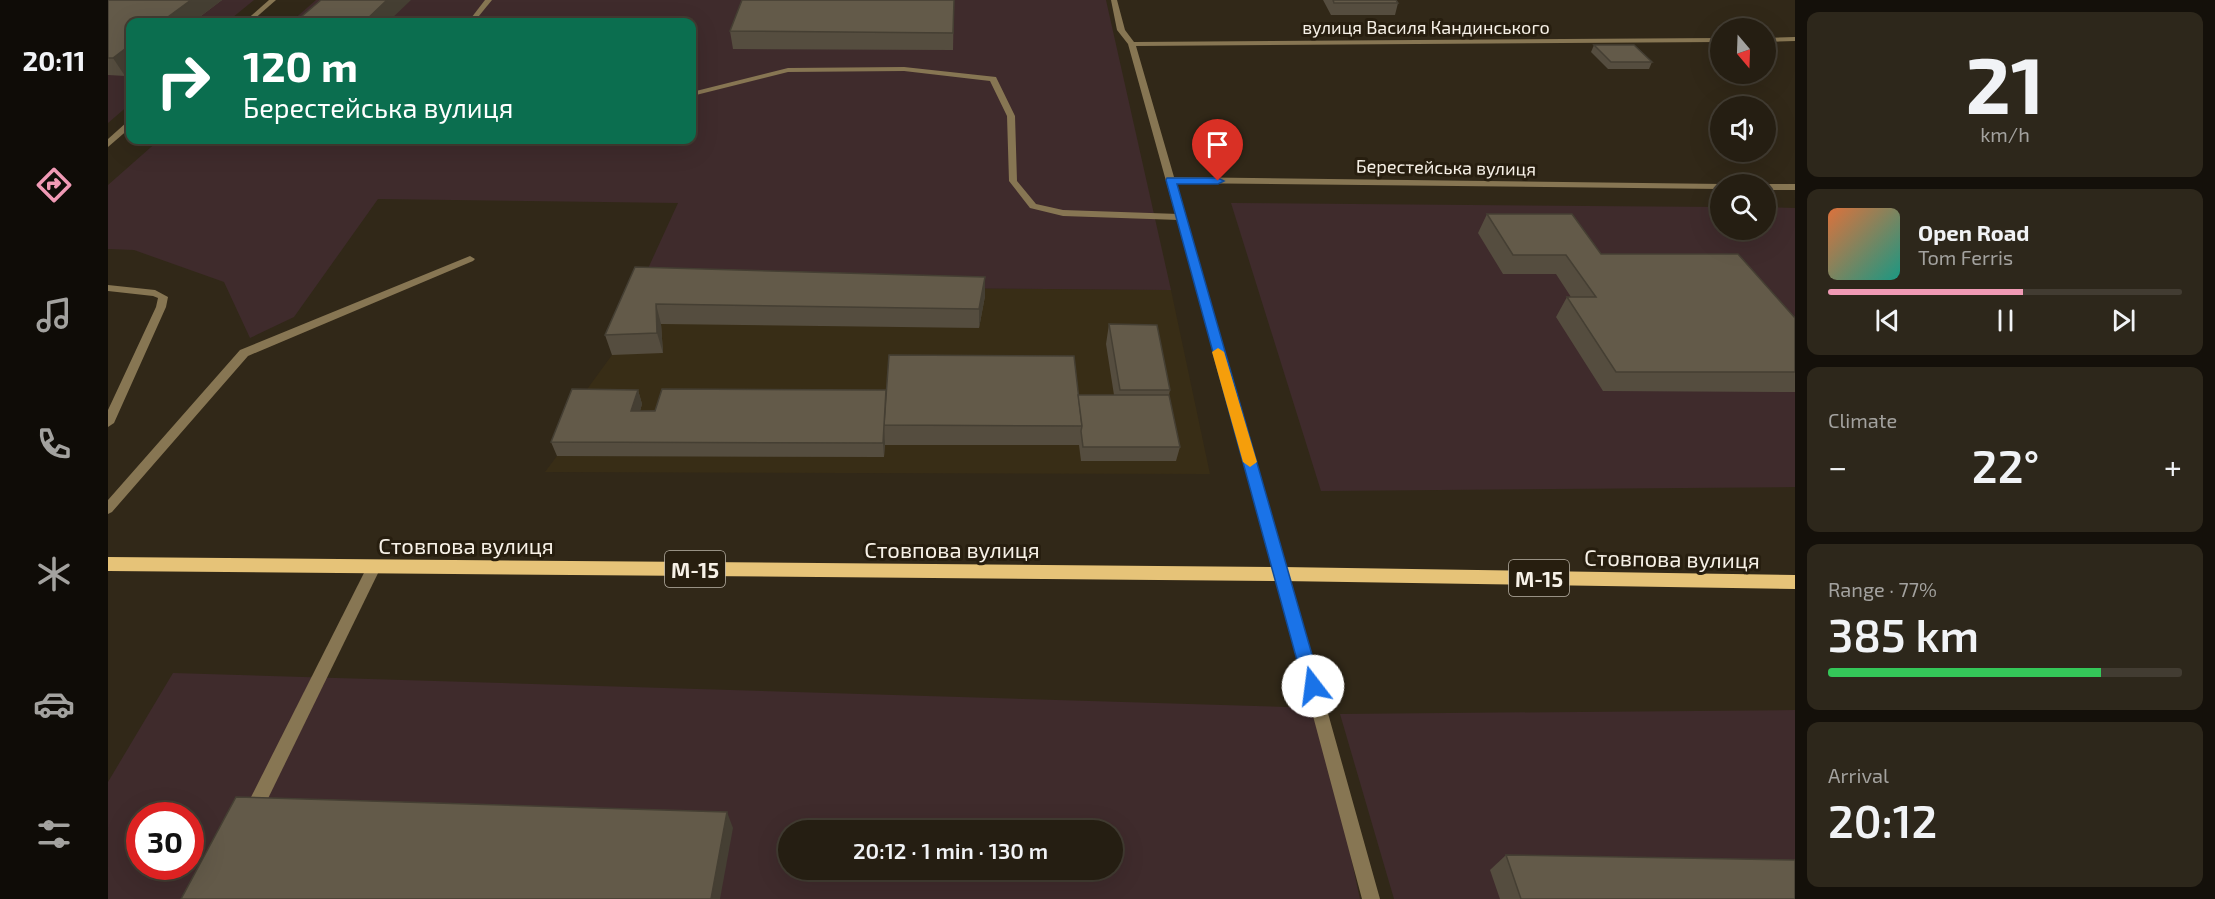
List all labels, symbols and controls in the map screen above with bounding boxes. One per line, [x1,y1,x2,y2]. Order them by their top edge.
street label: вулиця Василя Кандинського [1302,16,1550,38]
north arrow [1710,18,1776,84]
map controls [1710,18,1776,240]
text: 21 [1965,36,2045,130]
text: 120 m [243,40,358,90]
icon: right [144,42,222,120]
text: 20:11 [23,44,86,76]
text: Берестейська вулиця [243,91,513,123]
button: sound [1710,96,1776,162]
pin [1192,119,1243,181]
text: km/h [1980,122,2030,146]
icon: arrive [1201,128,1234,161]
street label: Берестейська вулиця [1356,154,1536,180]
icon: directions [33,164,75,206]
button: search [1710,174,1776,240]
text: Open Road [1918,219,2030,245]
text: Tom Ferris [1918,245,2013,269]
icon: music [33,294,75,336]
icon: previous [1871,304,1904,337]
icon: pause [1989,304,2022,337]
icon: next [2107,304,2140,337]
text: Climate [1828,408,1897,432]
icon: phone [33,423,75,465]
text: 22° [1972,438,2039,492]
text: − [1828,446,1847,486]
text: + [2164,446,2182,486]
street label: Стовпова вулиця [378,532,554,559]
street label: Стовпова вулиця [864,536,1040,563]
street label: Стовпова вулиця [1584,543,1760,574]
road number: М-15 [665,551,725,587]
icon: climate [33,553,75,595]
road number: М-15 [1509,560,1569,596]
text: Range · 77% [1828,577,1937,601]
text: 385 km [1828,607,1979,661]
position arrow [1281,654,1345,718]
icon: car [33,683,75,725]
text: Arrival [1828,763,1889,787]
text: 20:12 [1828,793,1937,847]
speed limit sign: 30 [126,802,204,880]
icon: filters [33,813,75,855]
text: 20:12 · 1 min · 130 m [853,837,1048,863]

